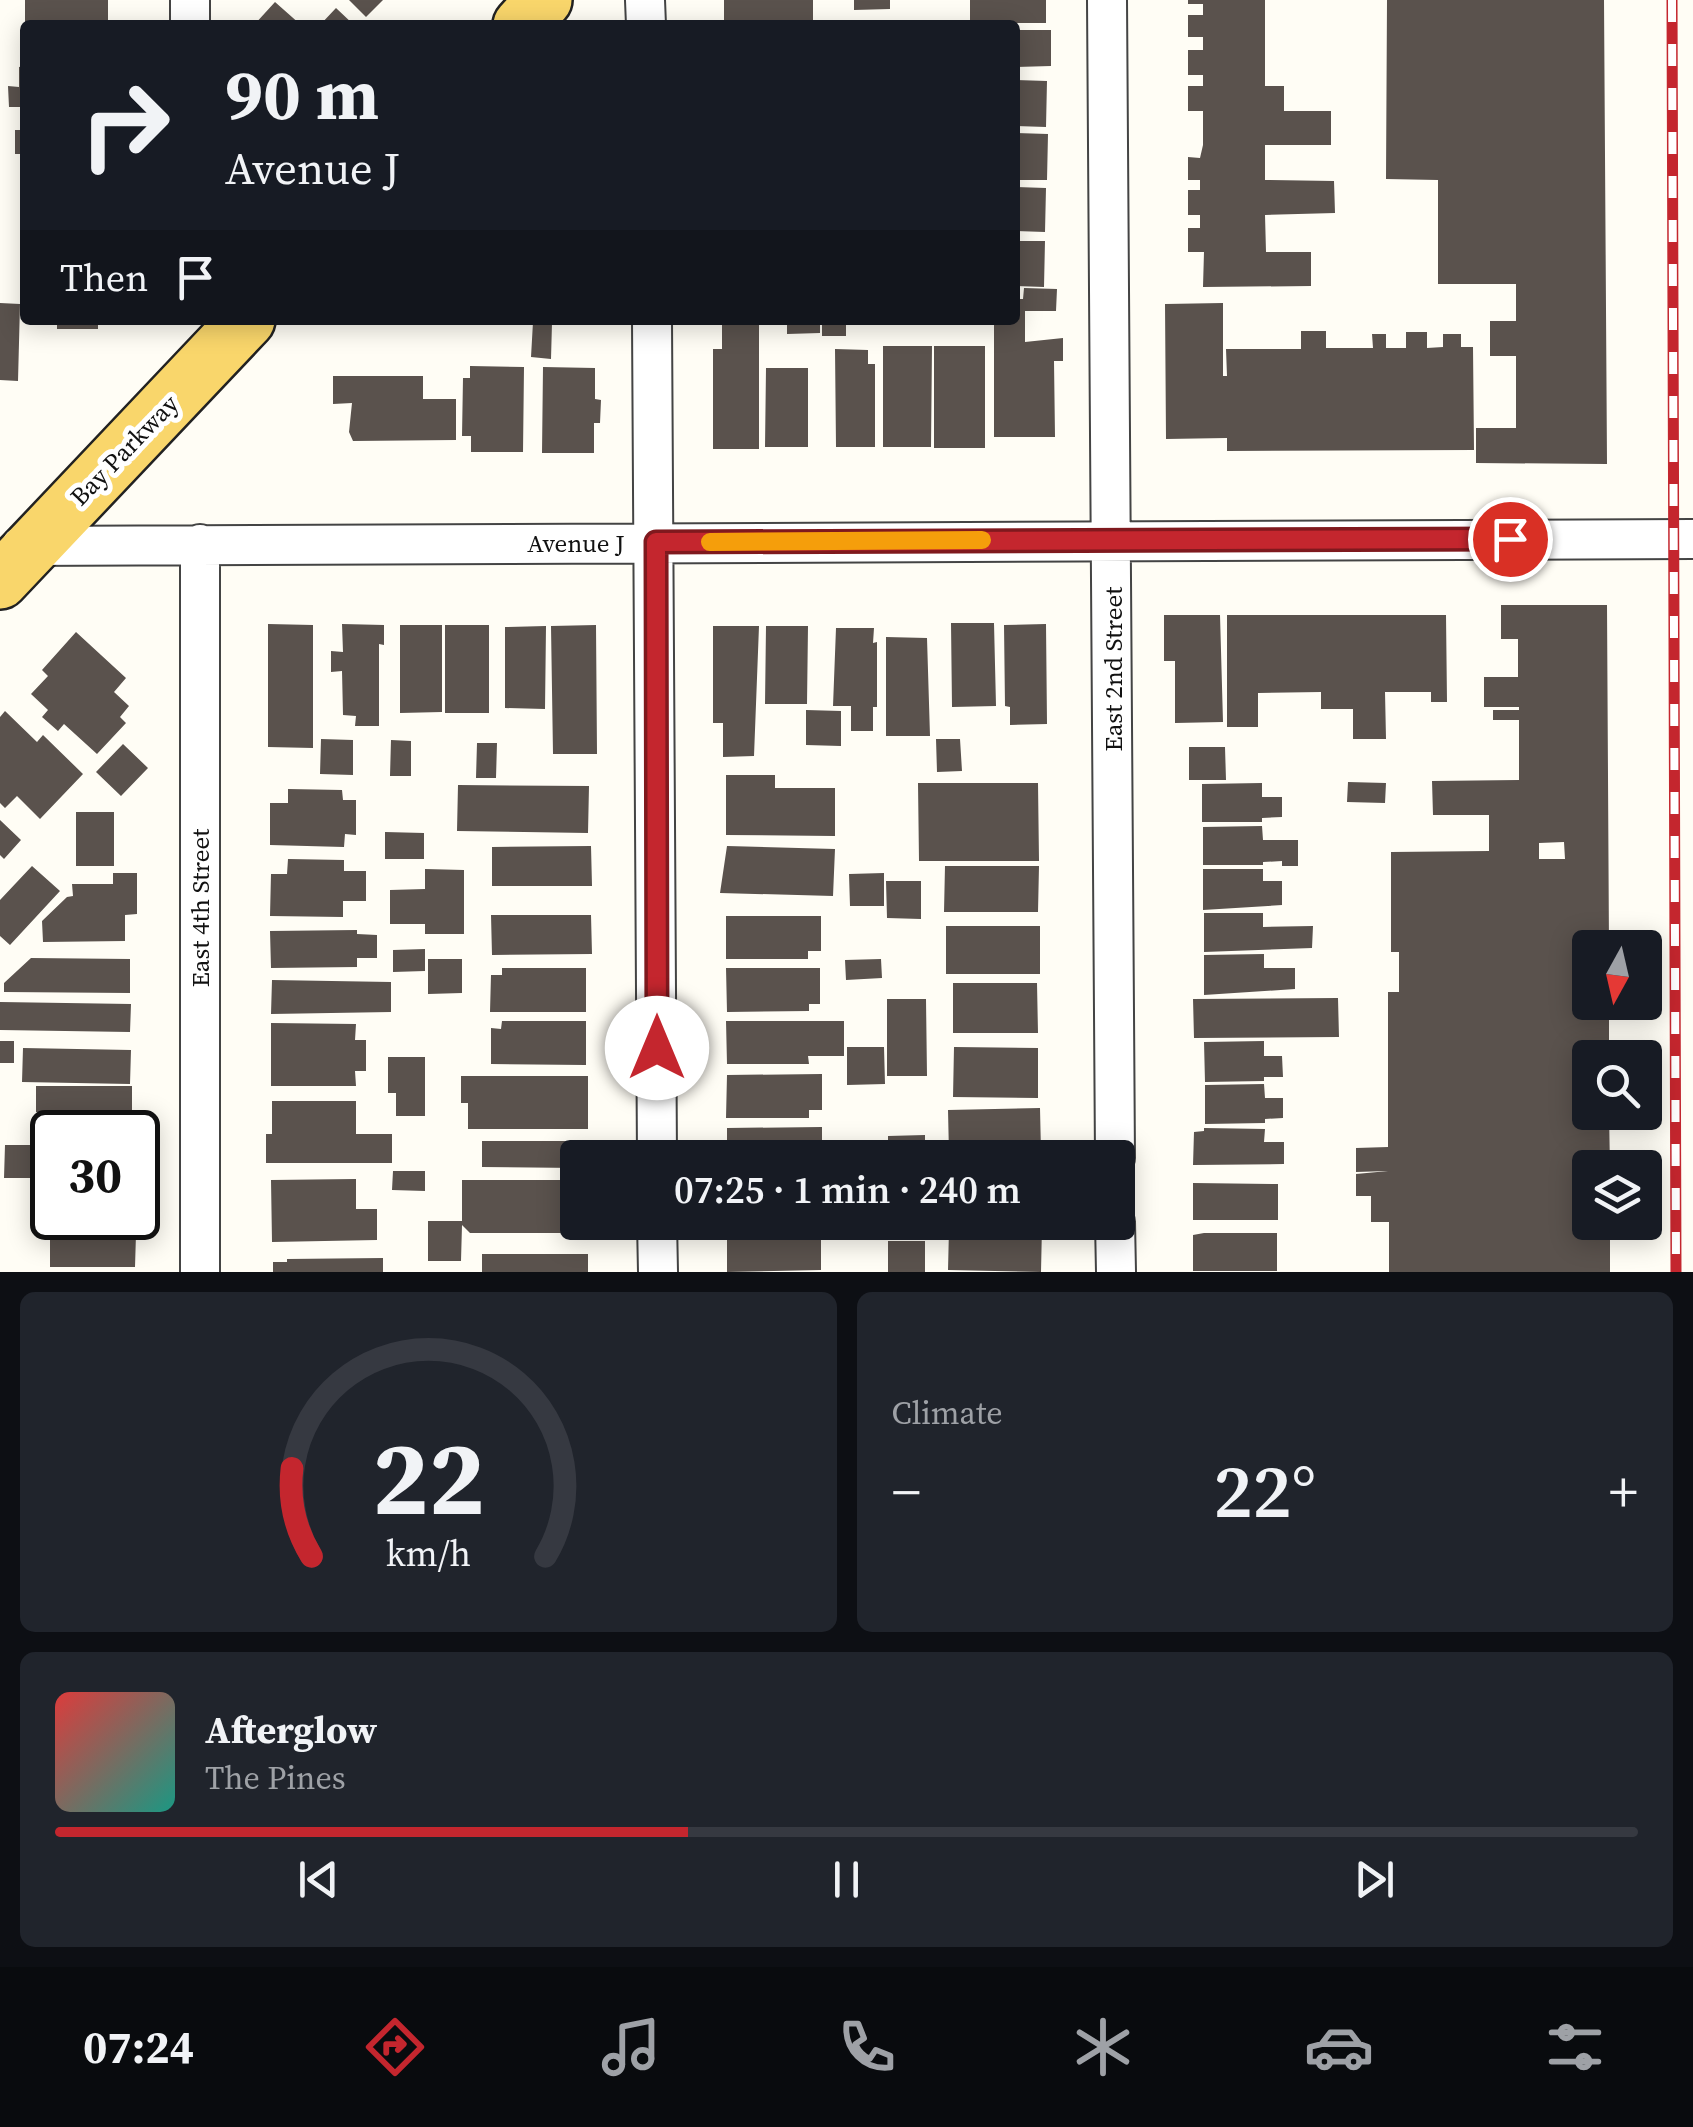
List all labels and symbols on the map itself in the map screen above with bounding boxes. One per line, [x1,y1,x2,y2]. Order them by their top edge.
street label: Bay Parkway [62,387,186,513]
pin [1468,497,1553,582]
street label: Avenue J [527,526,625,560]
street label: East 2nd Street [1096,586,1130,751]
street label: East 4th Street [183,828,217,987]
north arrow [1572,930,1662,1020]
position arrow [605,996,709,1100]
speed limit sign: 30 [30,1110,160,1240]

